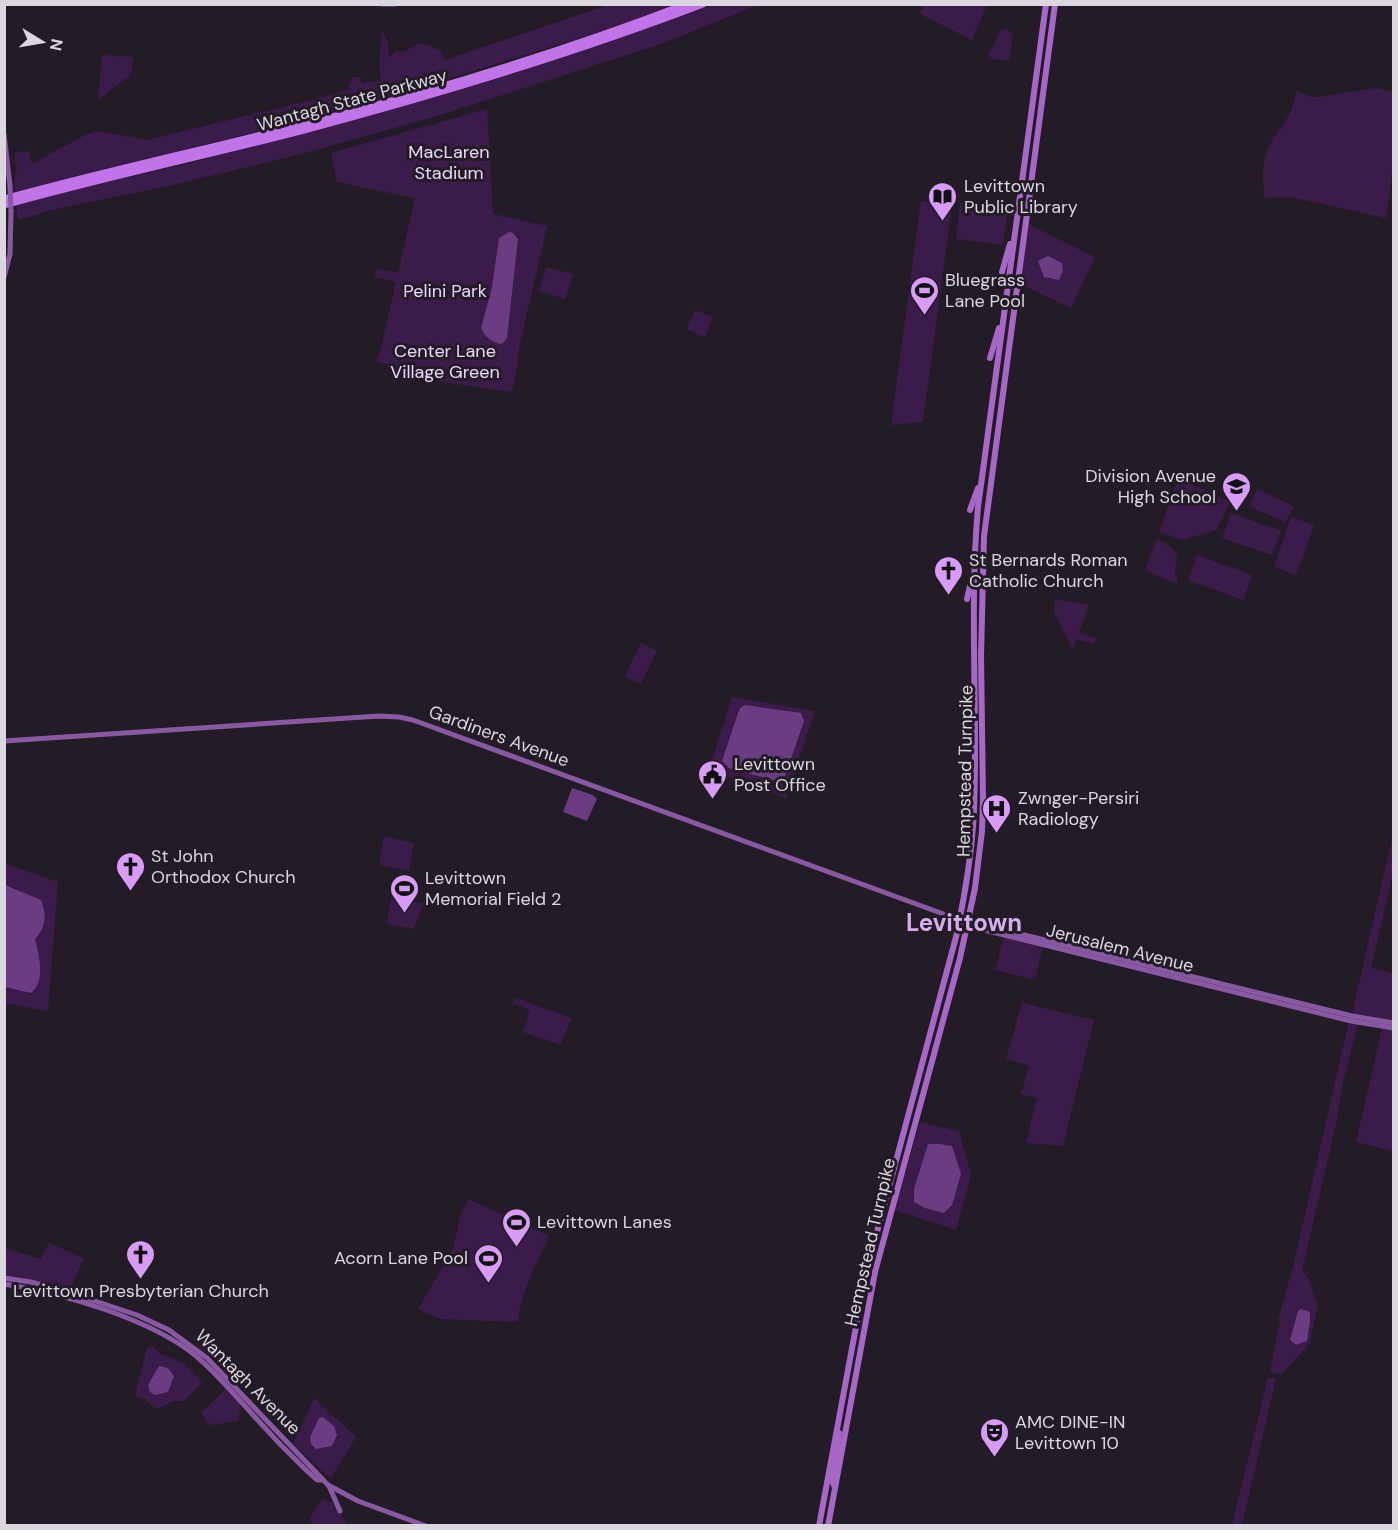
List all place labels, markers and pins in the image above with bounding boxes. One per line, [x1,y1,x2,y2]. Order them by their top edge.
place label: Levittown Public Library [964,174,1078,219]
library icon: Levittown Public Library [927,180,959,222]
place label: Bluegrass Lane Pool [945,268,1025,313]
sports icon: Bluegrass Lane Pool [908,274,940,316]
place label: Division Avenue High School [1085,464,1216,509]
school or university icon: Division Avenue High School [1221,470,1253,512]
place label: St Bernards Roman Catholic Church [969,548,1128,593]
church icon: St Bernards Roman Catholic Church [932,554,964,596]
place label: Levittown Post Office [734,752,826,797]
public building icon: Levittown Post Office [697,758,729,800]
place label: Zwnger-Persiri Radiology [1018,786,1139,831]
hospital icon: Zwnger-Persiri Radiology [981,792,1013,834]
place label: St John Orthodox Church [151,844,296,889]
church icon: St John Orthodox Church [114,850,146,892]
place label: Levittown Memorial Field 2 [425,866,561,911]
sports icon: Levittown Memorial Field 2 [388,872,420,914]
sports icon: Levittown Lanes [500,1206,532,1248]
place label: Levittown Lanes [537,1210,672,1234]
church icon: Levittown Presbyterian Church [125,1238,157,1280]
sports icon: Acorn Lane Pool [473,1242,505,1284]
place label: Acorn Lane Pool [334,1246,468,1270]
place label: Levittown Presbyterian Church [13,1279,269,1303]
place label: AMC DINE-IN Levittown 10 [1015,1410,1125,1455]
theatre icon: AMC DINE-IN Levittown 10 [978,1416,1010,1458]

